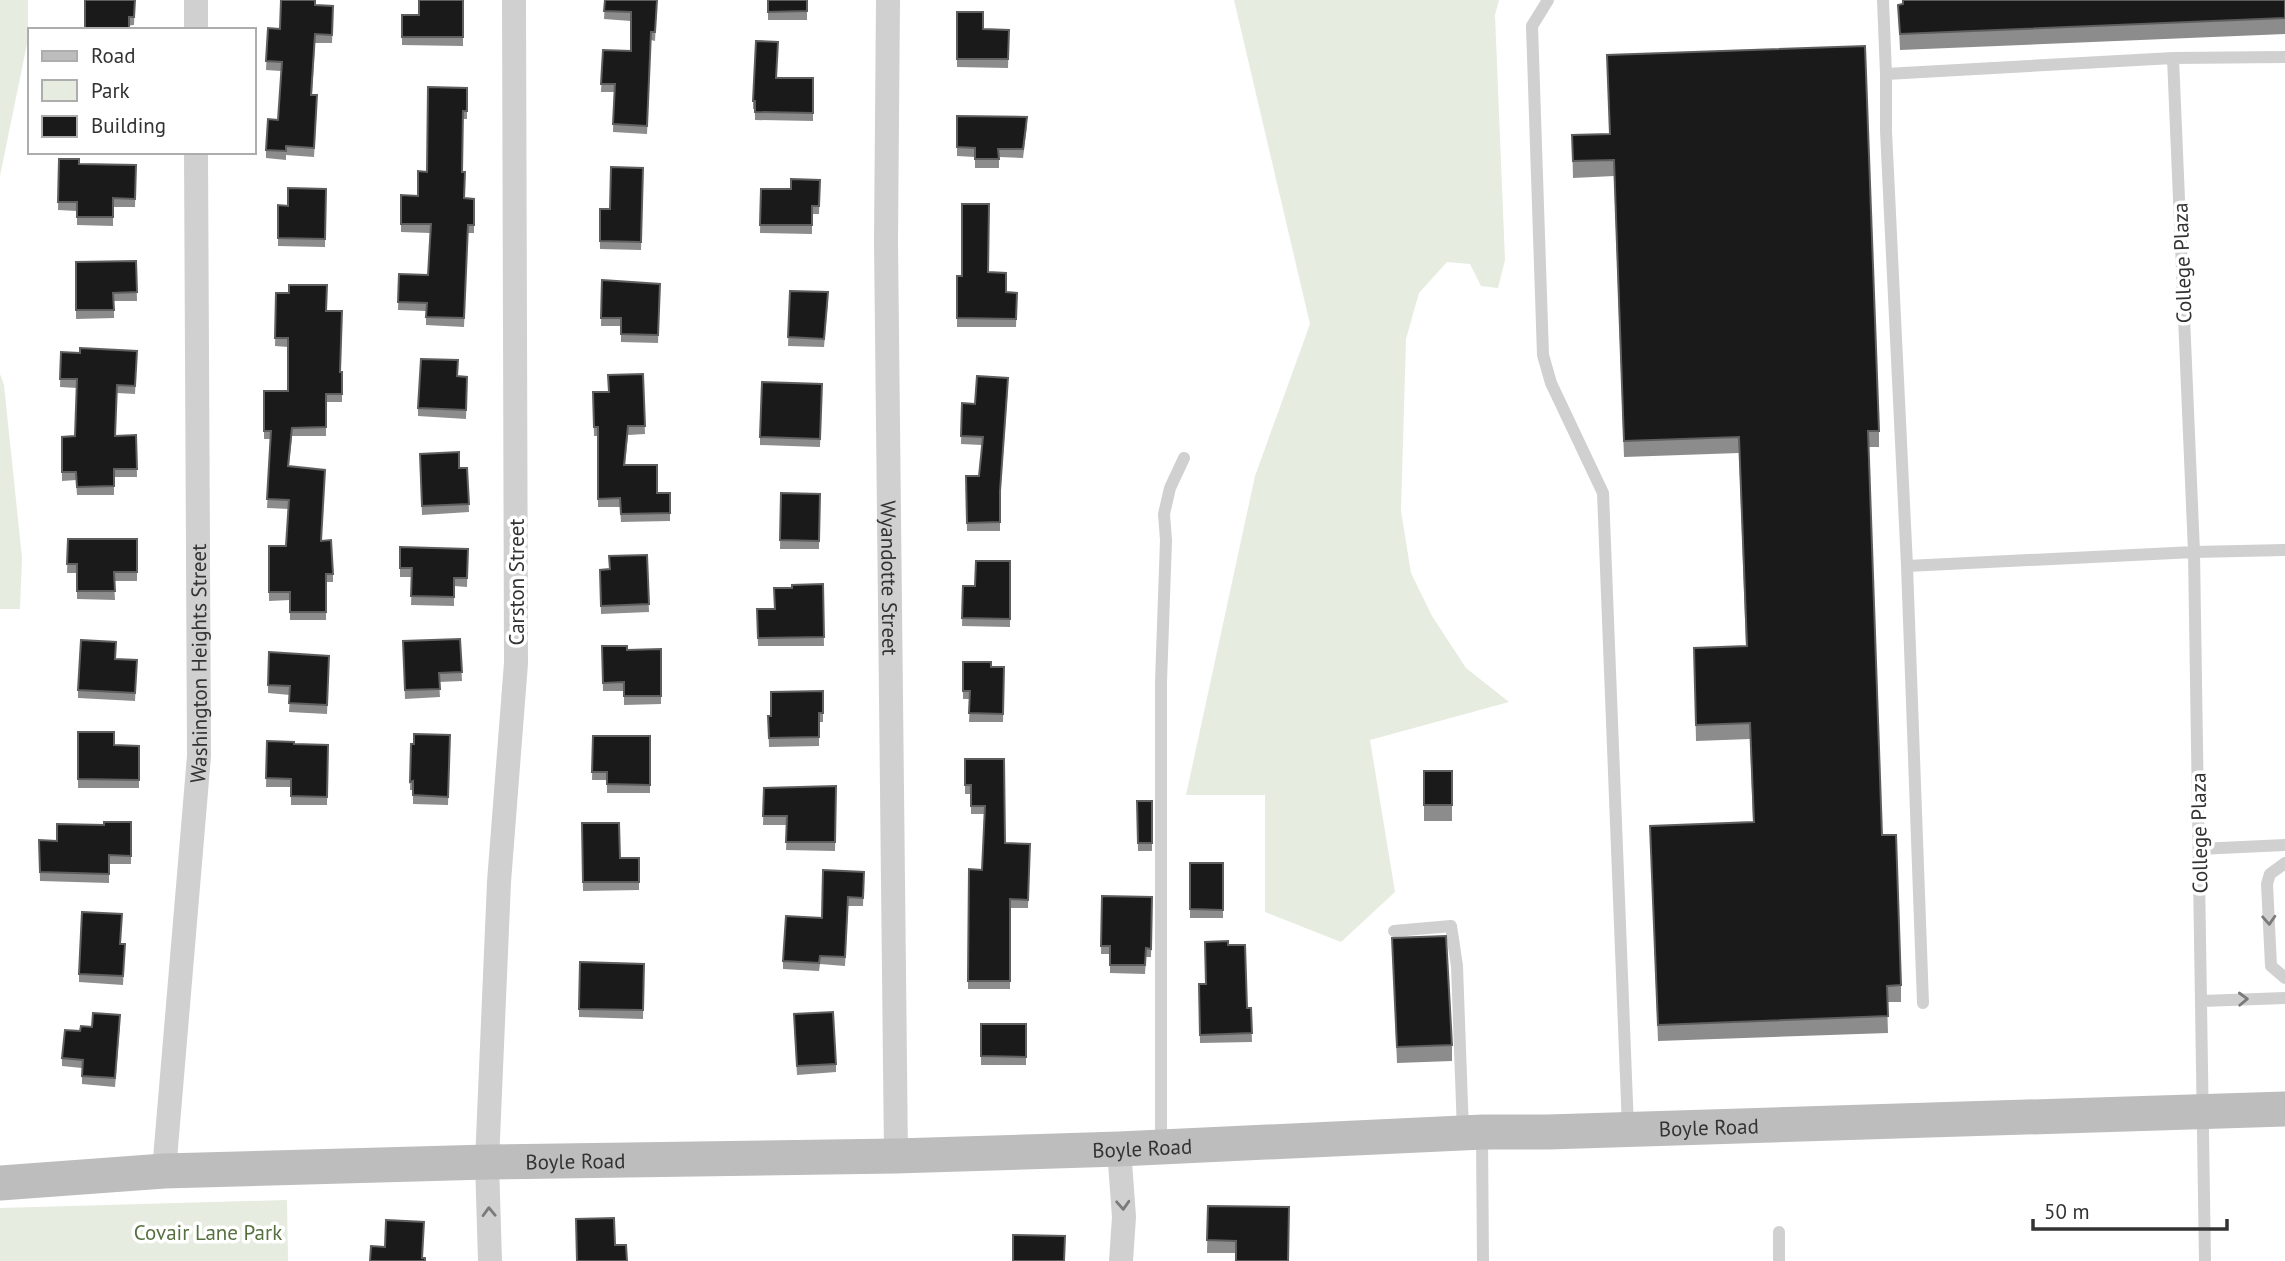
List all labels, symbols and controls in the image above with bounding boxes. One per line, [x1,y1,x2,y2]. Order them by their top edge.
legend [28,28,256,154]
text: Road [91,42,135,69]
text: Park [91,77,130,104]
text: Building [91,112,166,139]
street label: College Plaza [2166,202,2198,324]
street label: Wyandotte Street [875,500,904,656]
street label: Carston Street [503,519,530,645]
street label: Washington Heights Street [183,544,213,784]
street label: College Plaza [2184,772,2214,894]
one-way arrow [2261,914,2276,925]
one-way arrow [2238,992,2249,1007]
street label: Boyle Road [1658,1112,1759,1142]
street label: Boyle Road [1092,1132,1193,1163]
street label: Boyle Road [525,1146,626,1175]
scale bar [2033,1188,2227,1232]
text: 50 m [2044,1198,2090,1225]
one-way arrow [1115,1200,1130,1211]
one-way arrow [482,1206,497,1217]
park label: Covair Lane Park [134,1219,282,1246]

